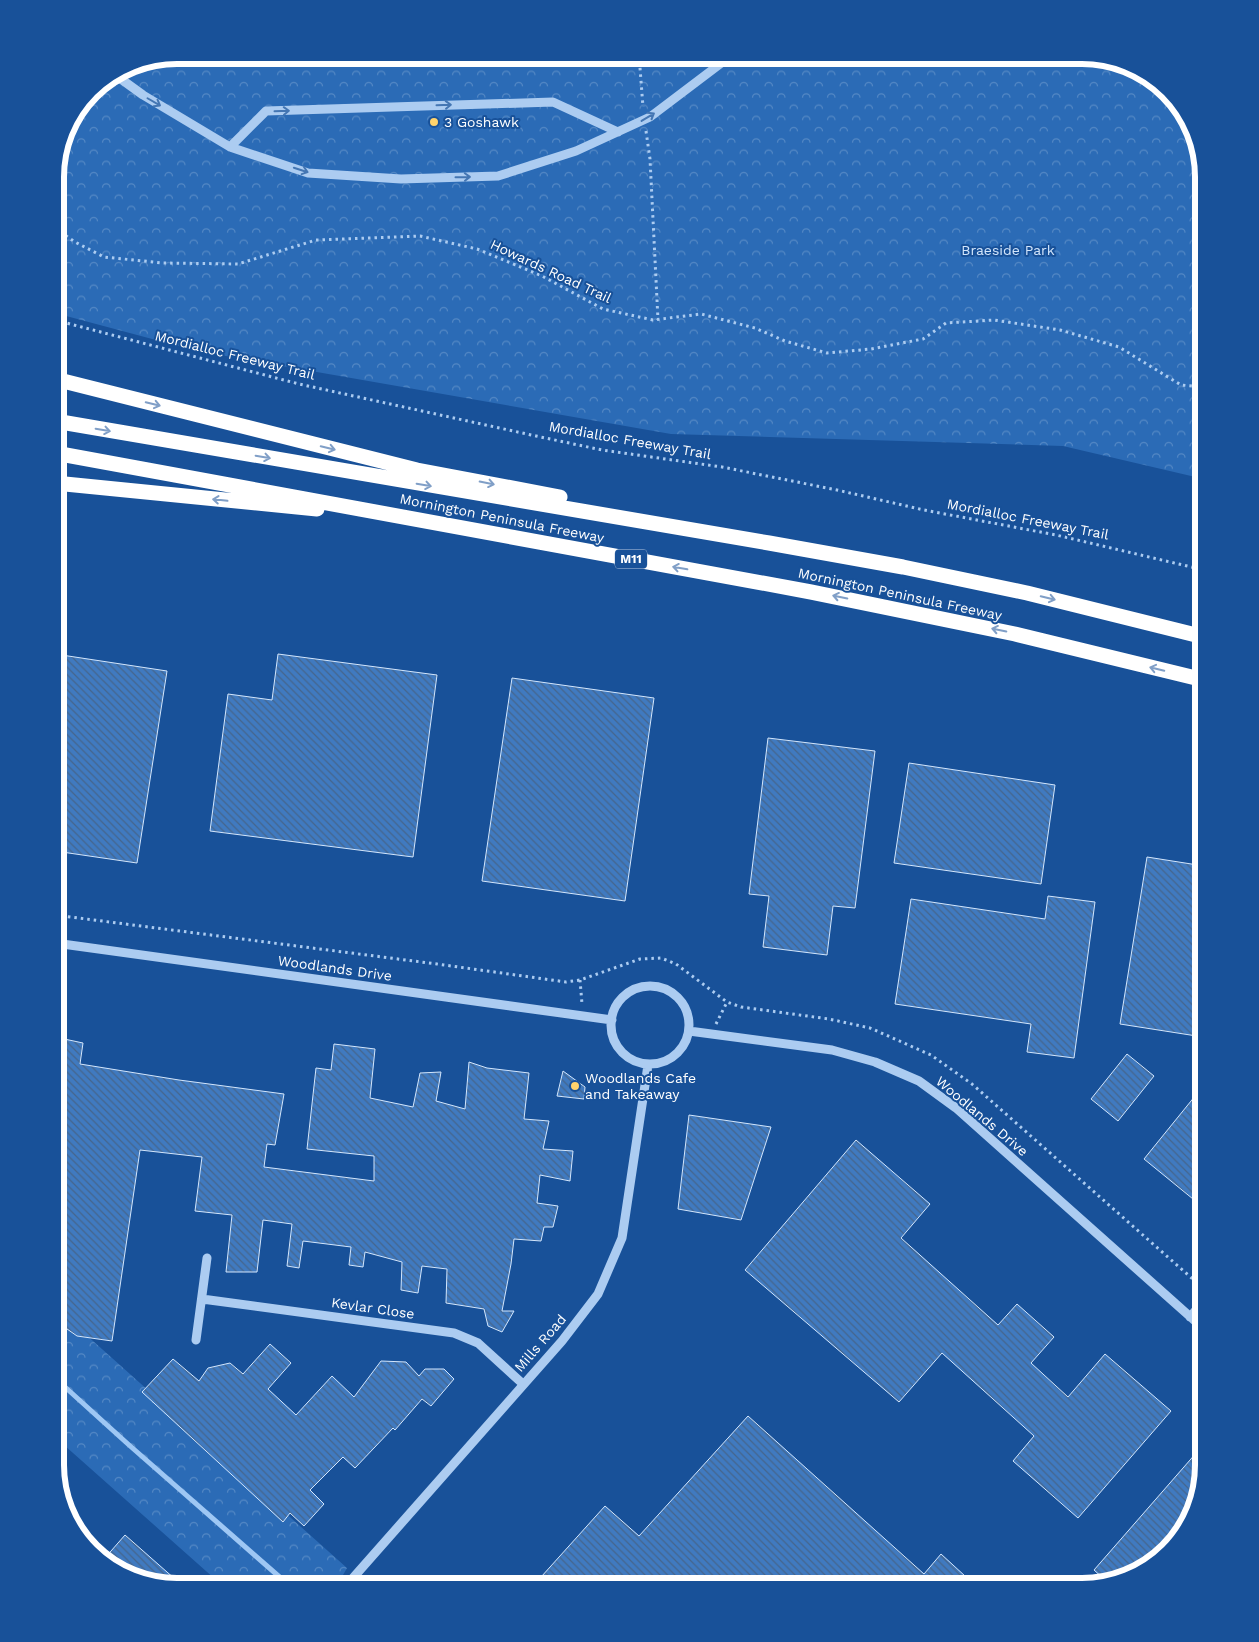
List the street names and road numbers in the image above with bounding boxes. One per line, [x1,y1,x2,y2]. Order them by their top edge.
street label: Howards Road Trail [488,236,615,306]
street label: Mordialloc Freeway Trail [153,327,317,383]
street label: Mordialloc Freeway Trail [548,418,713,462]
street label: Mornington Peninsula Freeway [398,490,606,546]
street label: Mordialloc Freeway Trail [946,495,1111,543]
road number: M11 [615,550,647,568]
street label: Mornington Peninsula Freeway [797,565,1004,624]
street label: Woodlands Drive [277,952,393,984]
street label: Woodlands Drive [933,1073,1031,1159]
street label: Kevlar Close [330,1294,416,1322]
street label: Mills Road [511,1311,569,1375]

